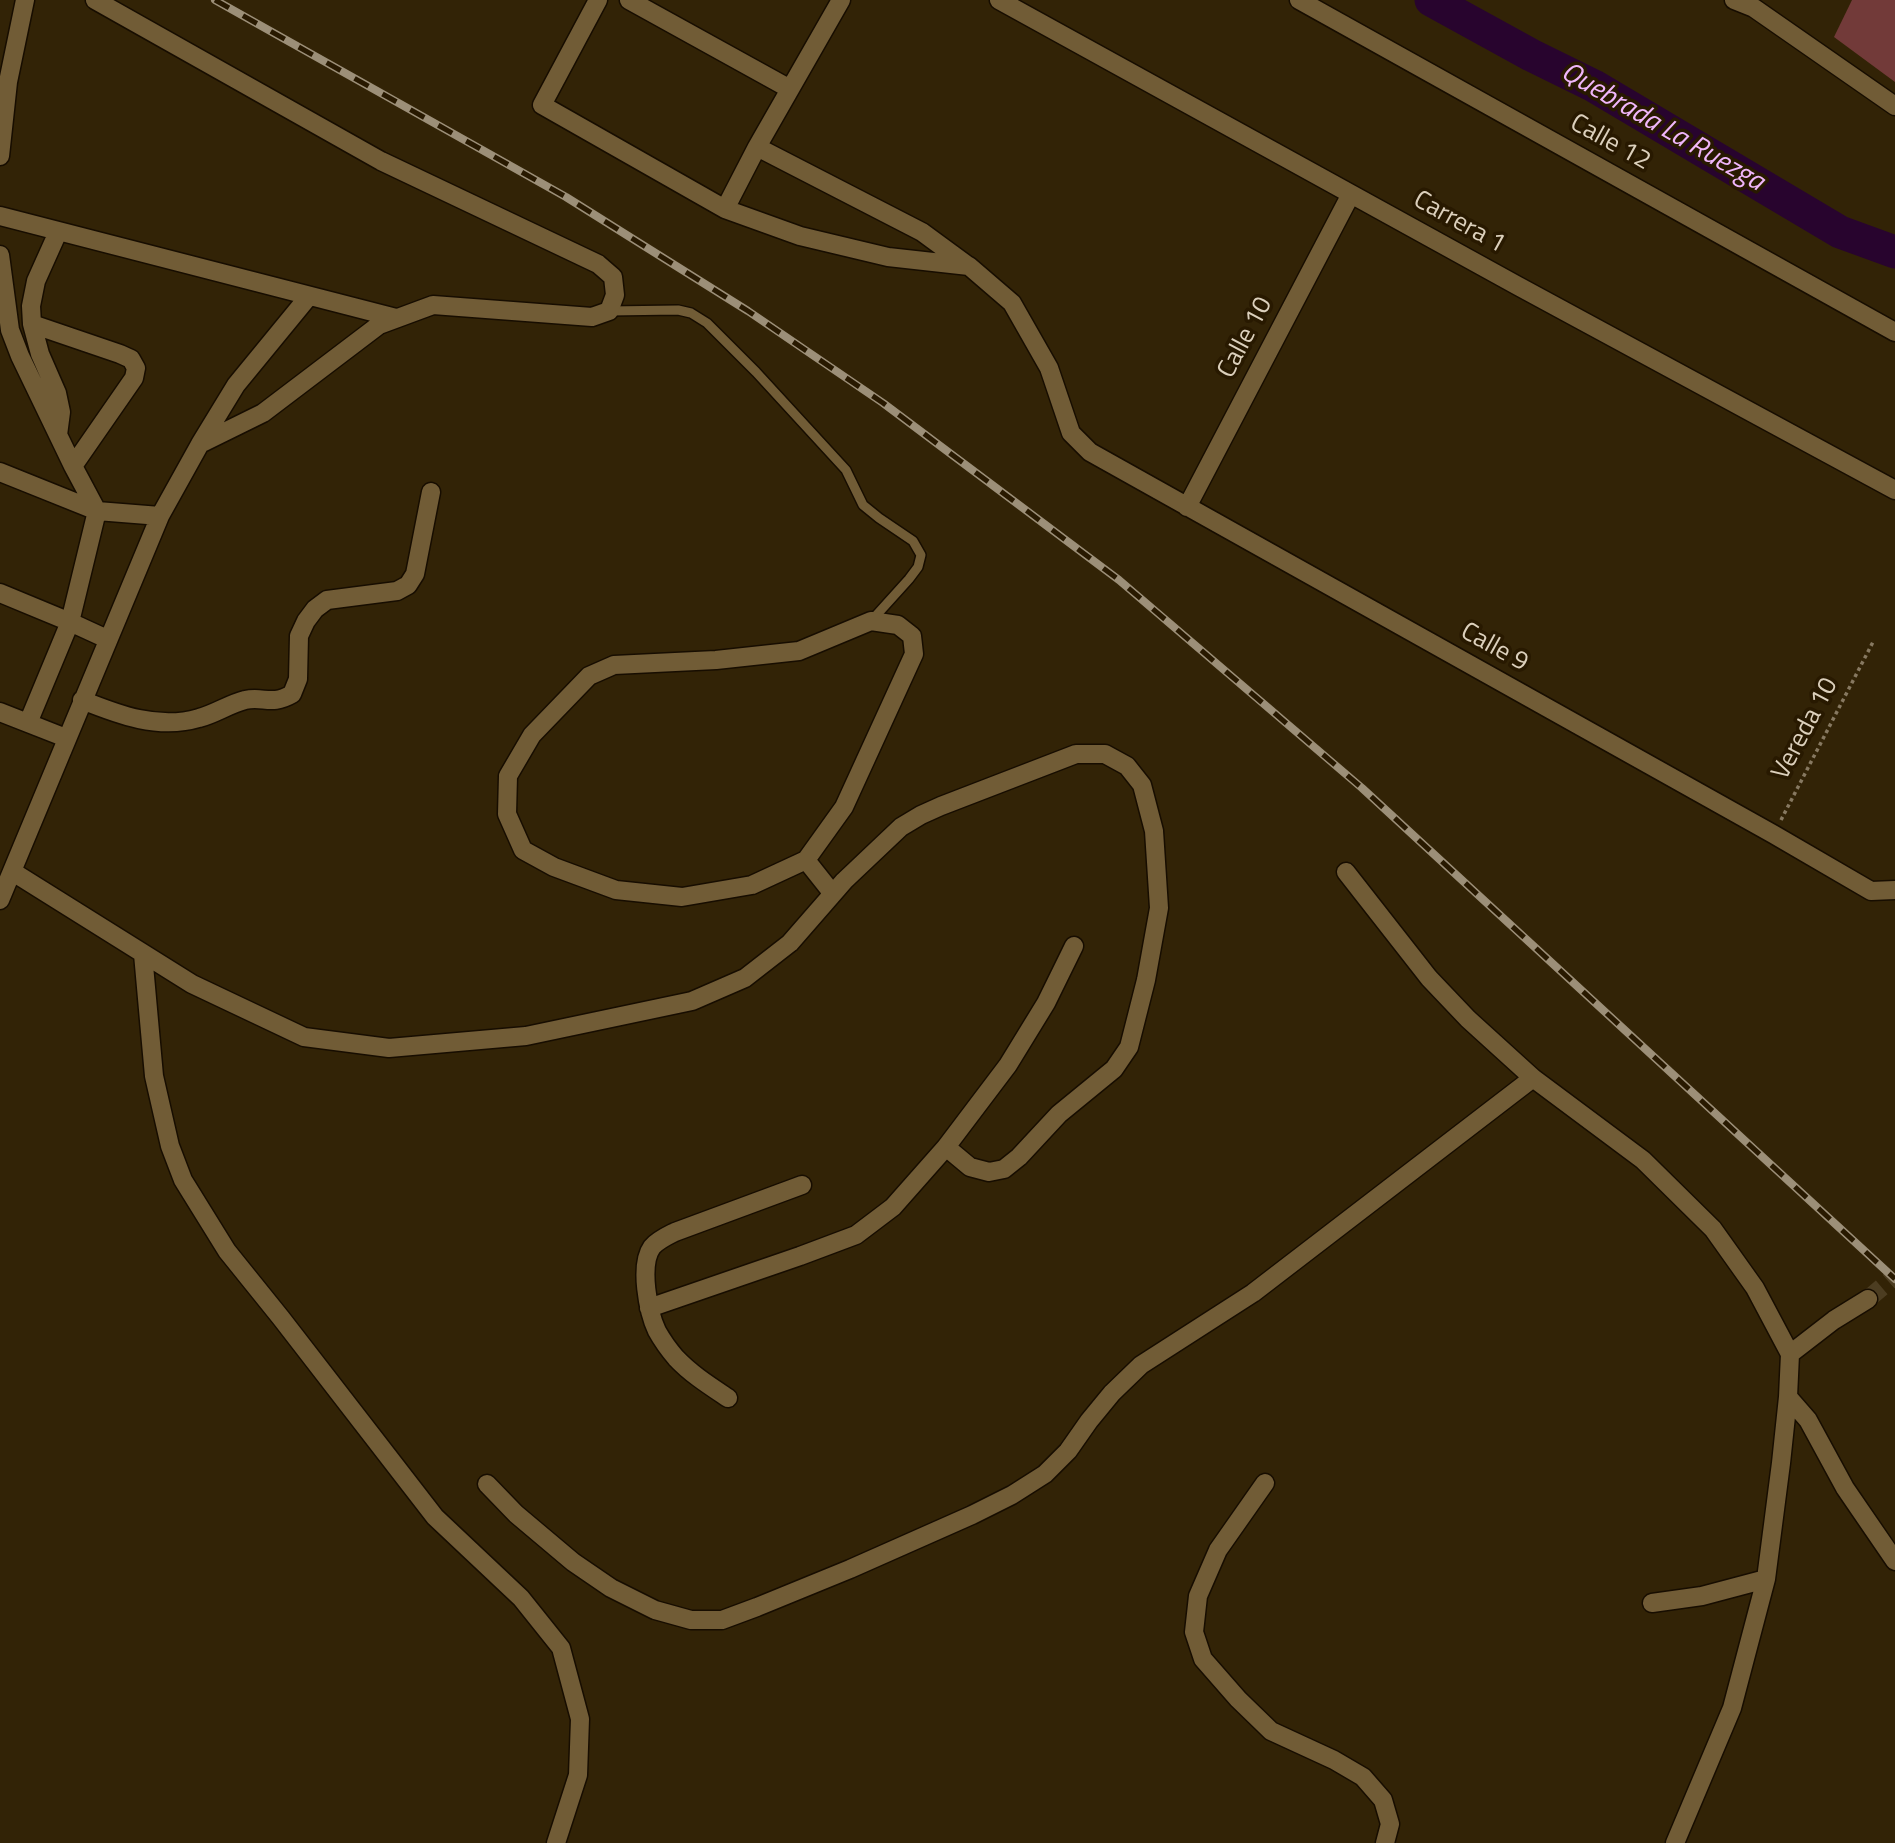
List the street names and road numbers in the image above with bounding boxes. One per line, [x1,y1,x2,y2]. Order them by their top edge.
street label: Calle 12 [1564,108,1656,178]
street label: Carrera 1 [1408,185,1510,261]
street label: Calle 10 [1212,292,1280,384]
street label: Calle 9 [1455,617,1533,679]
street label: Vereda 10 [1766,673,1846,785]

